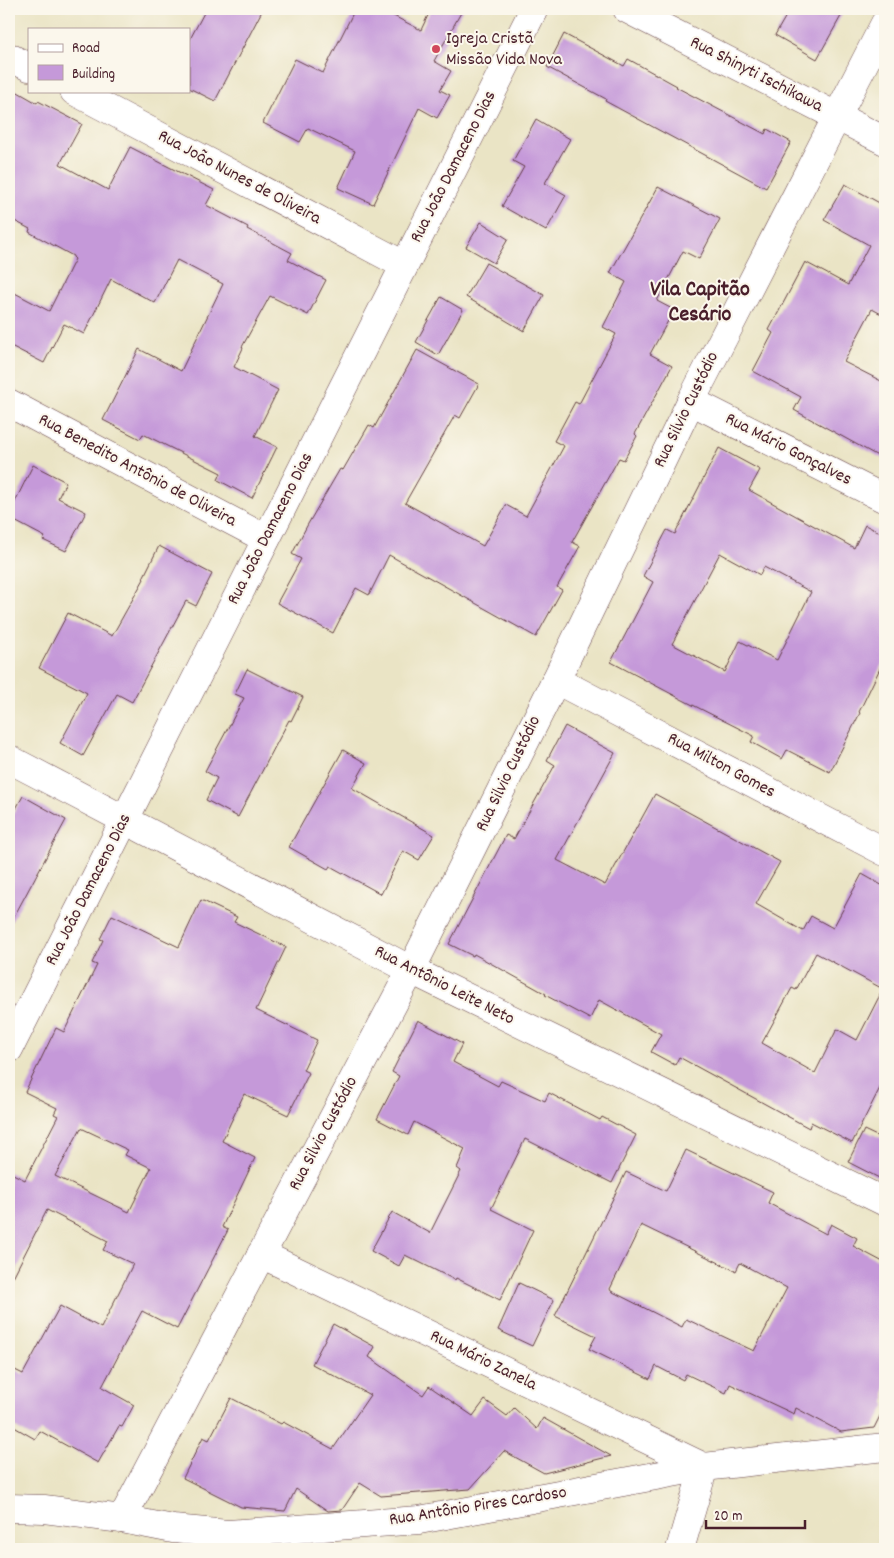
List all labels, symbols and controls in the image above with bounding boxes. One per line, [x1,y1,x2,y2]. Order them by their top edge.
place label: Igreja Cristã Missão Vida Nova [446,27,562,73]
legend [28,28,190,92]
street label: Rua Shinyti Ischikawa [685,31,827,120]
text: Road [72,38,100,60]
marker: Igreja Cristã Missão Vida Nova [430,43,442,55]
text: Building [72,64,115,86]
street label: Rua João Damaceno Dias [405,87,503,247]
street label: Rua João Nunes de Oliveira [153,124,326,232]
district label: Vila Capitão Cesário [650,275,750,331]
street label: Rua Silvio Custódio [648,348,726,472]
street label: Rua Mário Gonçalves [720,407,856,493]
street label: Rua Benedito Antônio de Oliveira [34,408,241,534]
street label: Rua João Damaceno Dias [222,449,320,609]
street label: Rua Silvio Custódio [470,712,548,836]
street label: Rua Milton Gomes [662,727,780,805]
street label: Rua João Damaceno Dias [40,810,138,970]
street label: Rua Antônio Leite Neto [370,940,518,1032]
street label: Rua Silvio Custódio [283,1072,365,1196]
street label: Rua Mário Zanela [425,1324,541,1398]
street label: Rua Antônio Pires Cardoso [387,1481,569,1533]
scale bar [706,1498,805,1530]
text: 20 m [714,1506,742,1528]

